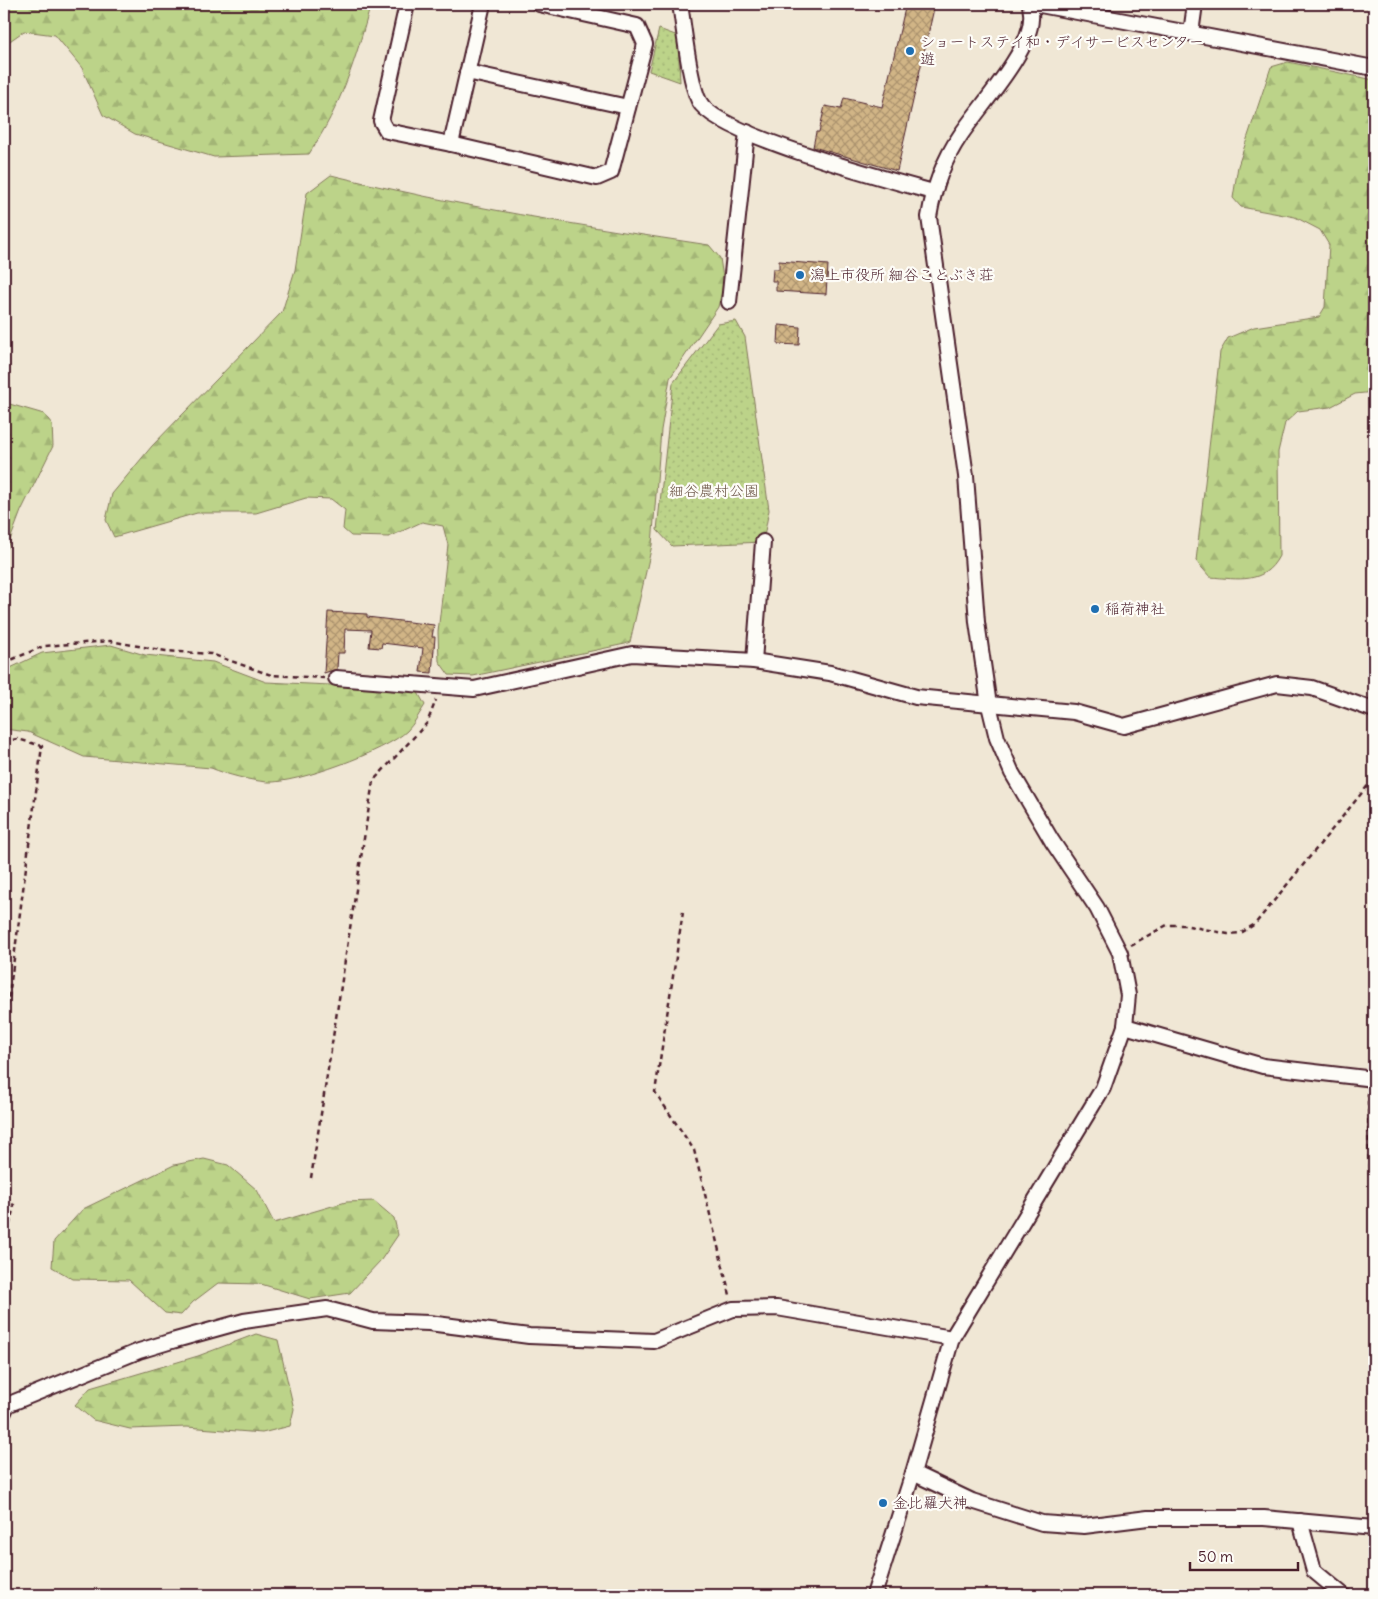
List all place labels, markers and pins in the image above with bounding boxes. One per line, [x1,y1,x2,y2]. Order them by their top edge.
place label: ショートステイ和・デイサービスセンター 遊 [920,32,1204,68]
marker: ショートステイ和・デイサービスセンター 遊 [904,45,916,57]
place label: 潟上市役所 細谷ことぶき荘 [810,265,994,284]
marker: 潟上市役所 細谷ことぶき荘 [794,269,806,281]
place label: 稲荷神社 [1105,599,1165,618]
marker: 稲荷神社 [1089,603,1101,615]
place label: 金比羅大神 [893,1493,968,1512]
marker: 金比羅大神 [877,1497,889,1509]

